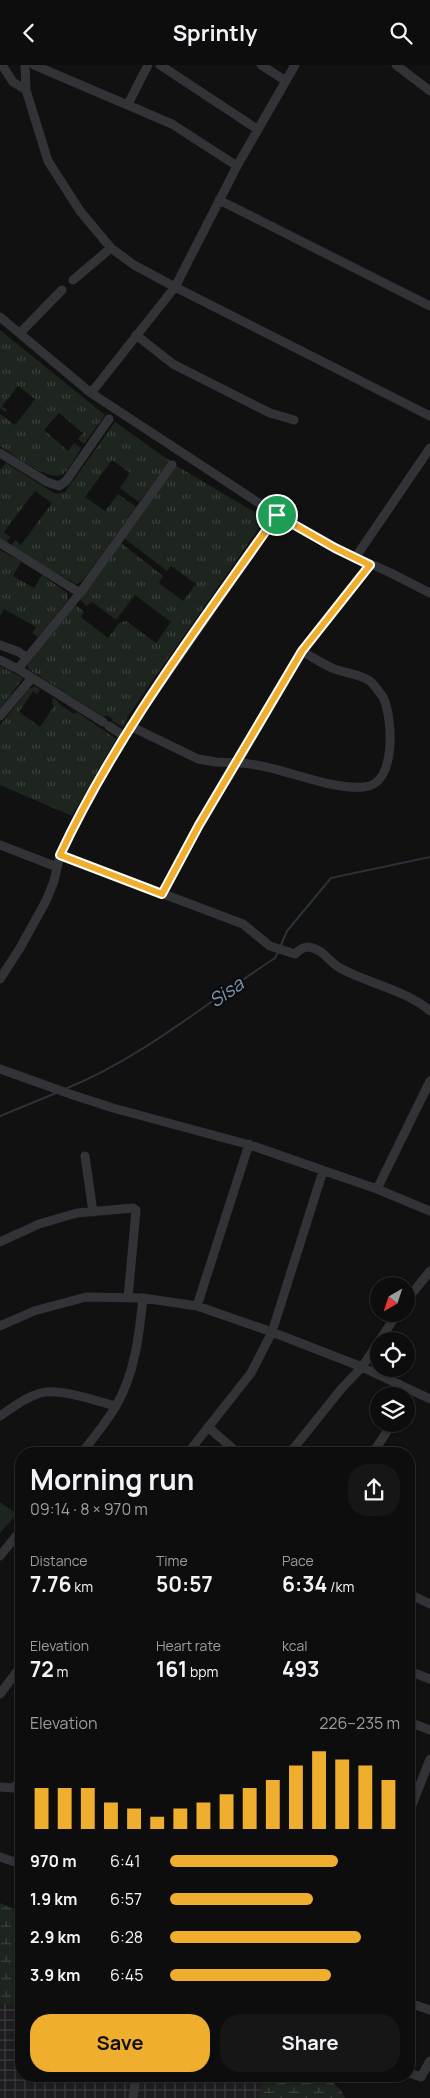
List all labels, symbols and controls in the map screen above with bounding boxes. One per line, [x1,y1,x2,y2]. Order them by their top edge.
text: Sprintly [173,18,257,48]
icon: back [15,19,43,47]
icon: search [387,19,415,47]
pin [256,494,298,536]
icon: arrive [263,501,291,529]
water label: Sisa [204,970,250,1013]
north arrow [370,1277,415,1323]
map controls [370,1277,415,1432]
button: locate [370,1332,415,1377]
button: layers [370,1387,415,1432]
text: Morning run [30,1460,194,1498]
button: share [348,1464,400,1516]
text: 09:14 · 8 × 970 m [30,1498,148,1520]
text: Distance [30,1551,87,1570]
text: Time [156,1551,188,1570]
text: Pace [282,1551,314,1570]
text: 7.76 [30,1570,71,1598]
text: 50:57 [156,1570,213,1598]
text: 6:34 [282,1570,327,1598]
text: km [71,1577,93,1596]
text: /km [327,1577,354,1596]
text: Elevation [30,1636,89,1655]
text: Heart rate [156,1636,221,1655]
text: kcal [282,1636,308,1655]
text: 72 [30,1655,54,1683]
text: 161 [156,1655,187,1683]
text: 493 [282,1655,320,1683]
text: m [54,1662,68,1681]
text: bpm [187,1662,218,1681]
text: Elevation [30,1712,98,1734]
text: 226–235 m [319,1712,400,1734]
text: 970 m [30,1850,77,1872]
text: 6:41 [110,1850,140,1872]
text: 1.9 km [30,1888,77,1910]
text: 6:57 [110,1888,142,1910]
text: 2.9 km [30,1926,81,1948]
text: 6:28 [110,1926,143,1948]
text: 3.9 km [30,1964,80,1986]
text: 6:45 [110,1964,143,1986]
button: Save [30,2014,210,2072]
button: Share [220,2014,400,2072]

